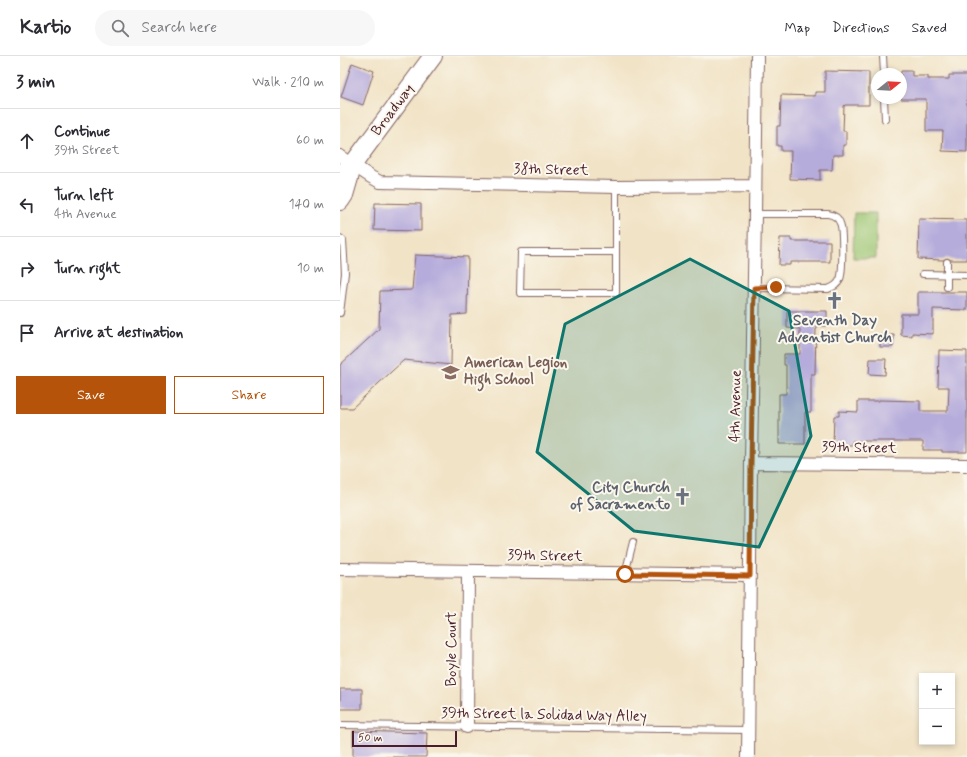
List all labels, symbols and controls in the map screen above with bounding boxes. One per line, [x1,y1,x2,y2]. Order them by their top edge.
search box [95,10,375,46]
text: Kartio [20,15,71,40]
icon: search [109,17,131,39]
text: Search here [141,18,217,38]
text: Map [784,19,810,37]
text: Directions [832,19,890,37]
text: Saved [912,19,947,37]
north arrow [871,68,907,104]
text: 3 min [16,71,55,93]
text: Walk · 210 m [252,74,324,91]
street label: Broadway [367,80,419,140]
text: Continue [54,122,110,142]
icon: ahead [16,130,38,152]
text: 60 m [296,132,324,149]
text: 39th Street [54,142,119,159]
street label: 38th Street [514,159,589,181]
text: Turn left [54,186,114,206]
icon: left [16,194,38,216]
text: 140 m [289,196,324,213]
text: 4th Avenue [54,206,117,223]
icon: right [16,258,38,280]
text: Turn right [54,259,121,279]
text: 10 m [297,260,324,277]
route end [767,278,785,296]
church icon: Seventh Day Adventist Church [825,290,845,310]
place label: Seventh Day Adventist Church [778,311,892,348]
icon: arrive [16,322,38,344]
text: Arrive at destination [54,323,183,343]
place label: American Legion High School [464,353,568,392]
school or university icon: American Legion High School [441,362,461,382]
street label: 4th Avenue [725,370,747,442]
button: Save [16,376,166,414]
button: Share [174,376,324,414]
street label: 39th Street [821,437,897,459]
place label: City Church of Sacramento [570,478,670,515]
church icon: City Church of Sacramento [673,487,693,507]
street label: 39th Street [507,545,583,567]
route start [616,565,634,583]
street label: Boyle Court [442,612,462,686]
map controls [919,673,955,745]
button: + [919,673,955,709]
street label: 39th Street la Solidad Way Alley [441,703,647,727]
button: − [919,709,955,745]
scale bar [352,729,457,748]
text: 50 m [358,731,383,745]

